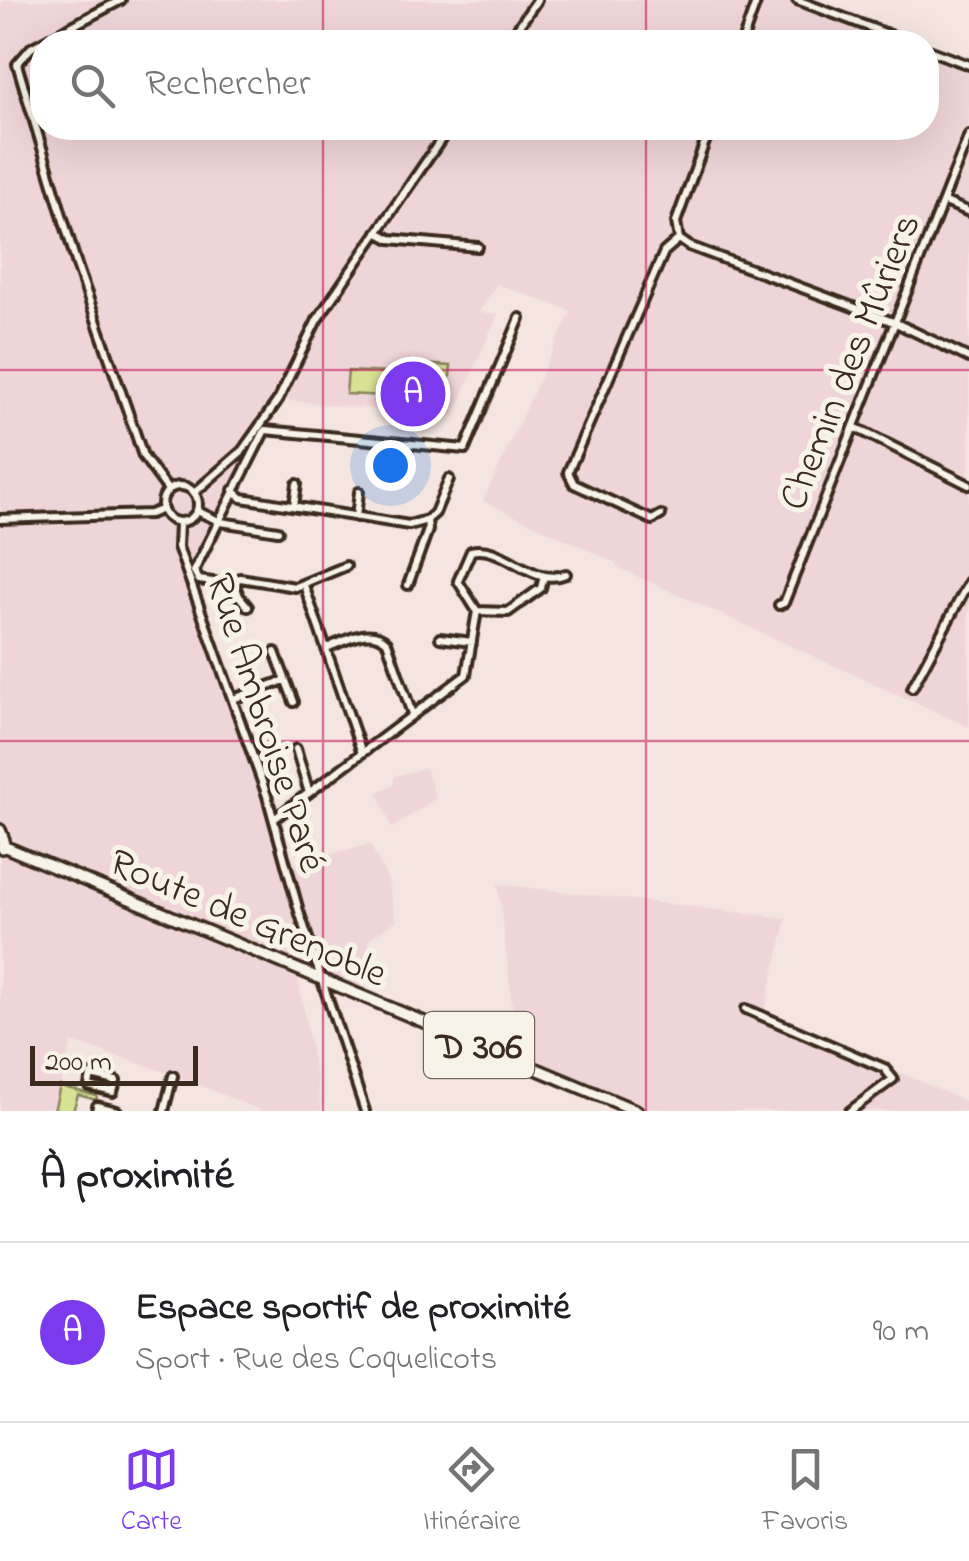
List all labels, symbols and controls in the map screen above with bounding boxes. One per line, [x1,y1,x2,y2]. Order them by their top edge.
search box [30,30,939,140]
text: Rechercher [145,57,311,113]
icon: search [65,58,120,113]
street label: Chemin des Mûriers [766,206,939,520]
pin: A [380,356,446,432]
your location [365,440,416,491]
street label: Rue Ambroise Paré [188,566,340,880]
street label: Route de Grenoble [99,835,395,1005]
road number: D 306 [424,1012,534,1078]
scale bar [30,1041,198,1086]
text: 200 m [45,1043,112,1084]
text: À proximité [40,1146,234,1207]
text: Espace sportif de proximité [135,1281,570,1337]
text: A [63,1309,82,1356]
text: 90 m [873,1309,929,1356]
text: Sport · Rue des Coquelicots [135,1337,497,1384]
tab: Carte [121,1442,182,1543]
tab: Itinéraire [423,1442,520,1543]
tab: Favoris [762,1442,848,1543]

